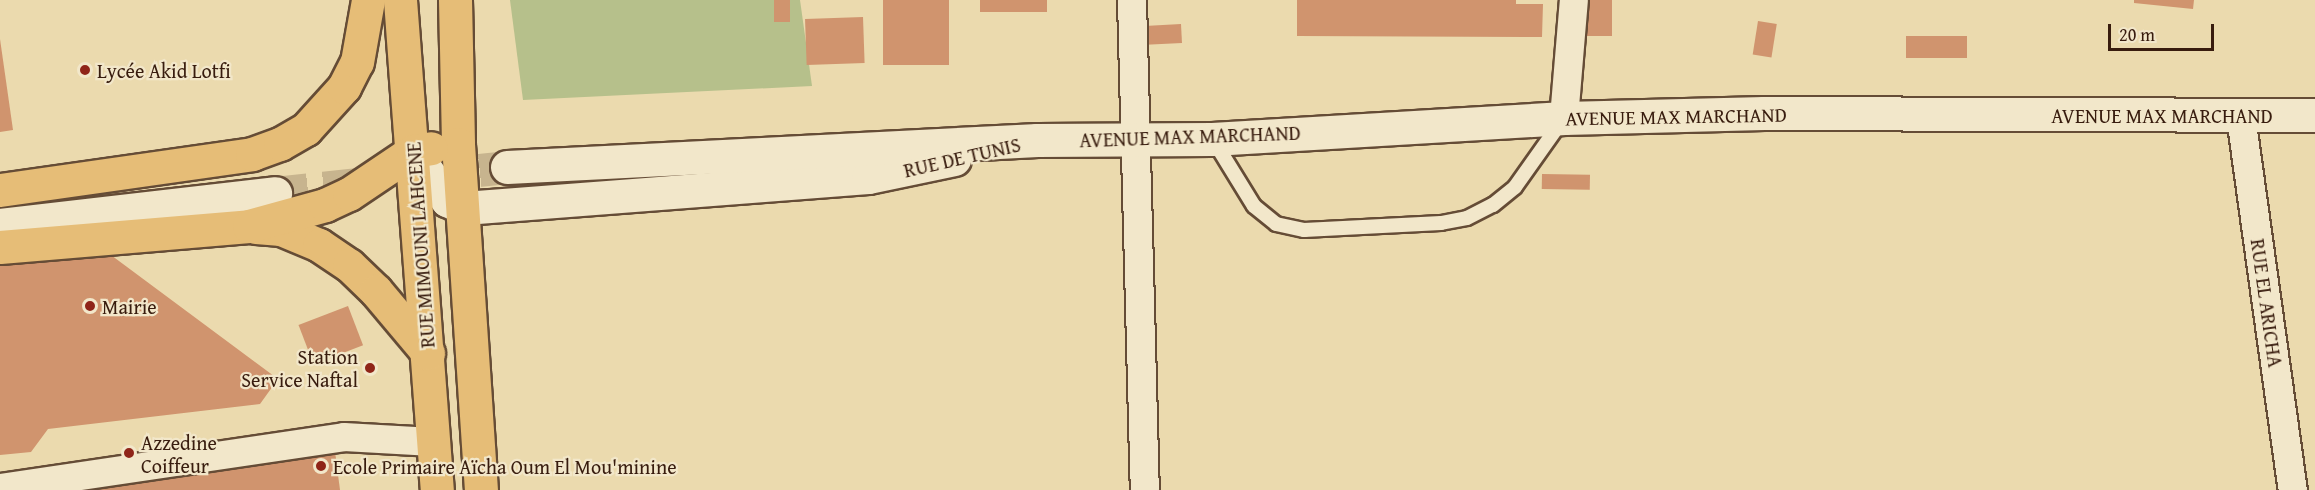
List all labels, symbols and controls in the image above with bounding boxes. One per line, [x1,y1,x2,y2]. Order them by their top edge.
scale bar [2111,12,2218,50]
text: 20 m [2119,21,2155,48]
place label: Lycée Akid Lotfi [97,58,231,82]
marker: Lycée Akid Lotfi [78,63,92,77]
street label: AVENUE MAX MARCHAND [1565,102,1787,130]
street label: AVENUE MAX MARCHAND [2051,103,2273,127]
street label: AVENUE MAX MARCHAND [1079,120,1301,152]
street label: RUE DE TUNIS [901,132,1023,182]
street label: RUE MIMOUNI LAHCENE [401,141,439,349]
street label: RUE EL ARICHA [2246,237,2288,369]
place label: Mairie [102,294,157,318]
marker: Mairie [83,299,97,313]
place label: Station Service Naftal [241,344,358,391]
marker: Station Service Naftal [363,361,377,375]
place label: Azzedine Coiffeur [141,430,217,477]
marker: Azzedine Coiffeur [122,446,136,460]
place label: Ecole Primaire Aïcha Oum El Mou'minine [333,454,677,478]
marker: Ecole Primaire Aïcha Oum El Mou'minine [314,459,328,473]

